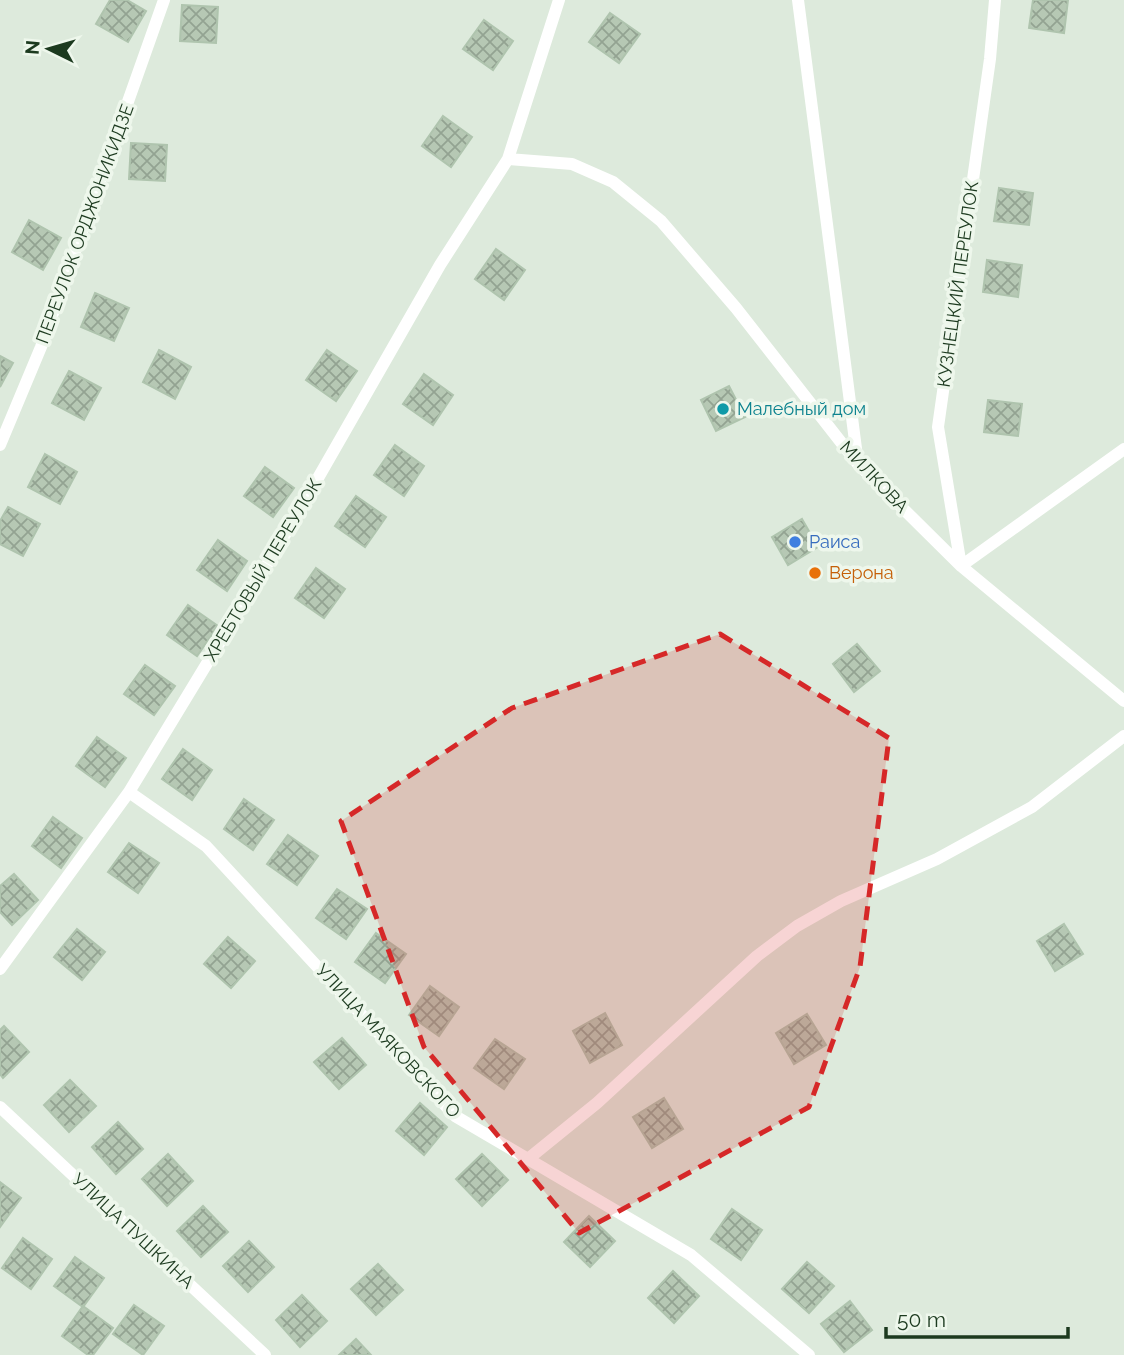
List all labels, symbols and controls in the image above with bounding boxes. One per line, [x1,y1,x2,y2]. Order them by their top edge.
north arrow [14,14,84,84]
text: N [20,39,44,56]
street label: ПЕРЕУЛОК ОРДЖОНИКИДЗЕ [31,101,138,346]
street label: КУЗНЕЦКИЙ ПЕРЕУЛОК [933,179,982,388]
place label: Малебный дом [737,398,866,419]
marker: Малебный дом [715,401,731,417]
street label: МИЛКОВА [836,436,913,517]
street label: ХРЕБТОВЫЙ ПЕРЕУЛОК [199,474,326,665]
place label: Раиса [809,531,860,552]
marker: Раиса [787,534,803,550]
place label: Верона [829,562,894,583]
marker: Верона [807,565,823,581]
street label: УЛИЦА МАЯКОВСКОГО [312,960,465,1122]
street label: УЛИЦА ПУШКИНА [68,1169,199,1292]
scale bar [886,1296,1068,1340]
text: 50 m [897,1307,946,1332]

